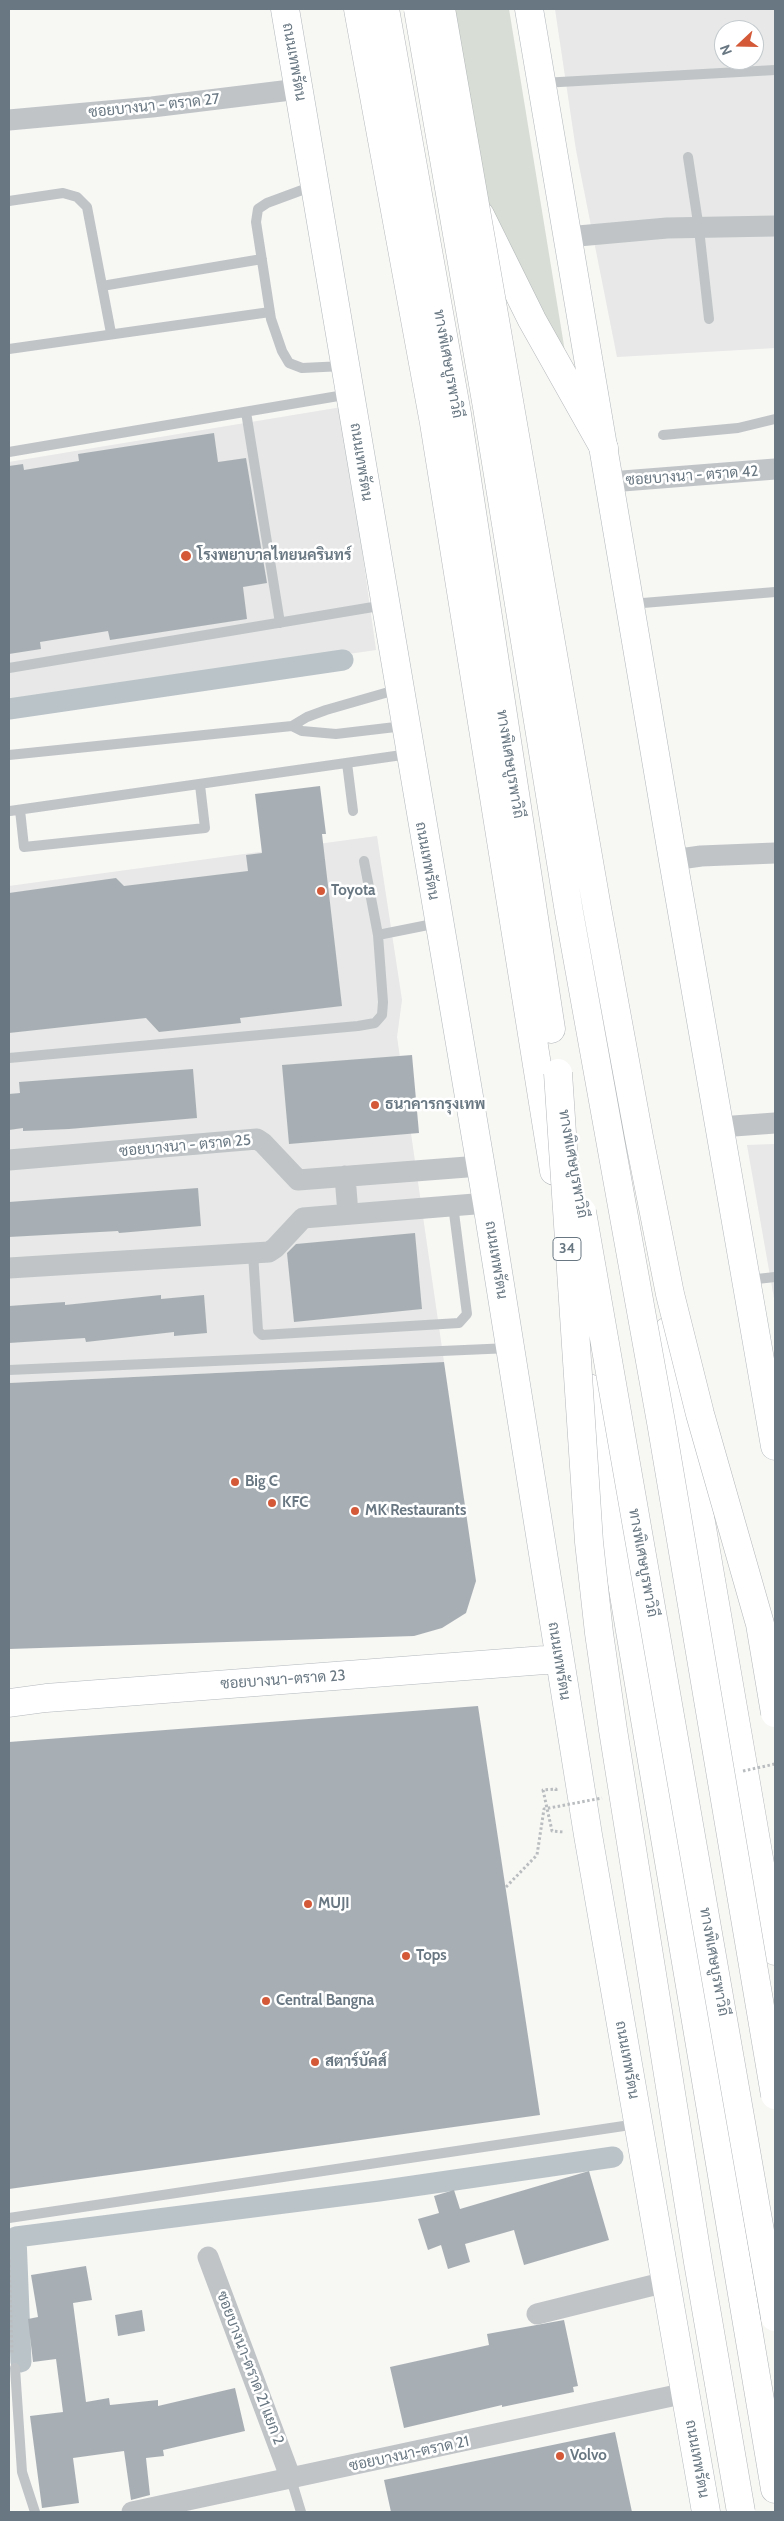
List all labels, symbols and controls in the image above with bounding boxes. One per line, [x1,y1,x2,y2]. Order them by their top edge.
north arrow [714,20,764,70]
street label: ถนนเทพรัตน [278,22,310,102]
text: N [716,42,736,58]
street label: ซอยบางนา - ตราด 27 [88,90,220,122]
street label: ทางพิเศษบูรพาวิถี [430,308,466,420]
street label: ถนนเทพรัตน [346,422,376,502]
street label: ซอยบางนา - ตราด 42 [625,462,759,490]
place label: โรงพยาบาลไทยนครินทร์ [197,547,351,565]
marker: โรงพยาบาลไทยนครินทร์ [179,549,193,563]
street label: ทางพิเศษบูรพาวิถี [493,708,527,820]
street label: ถนนเทพรัตน [411,821,443,901]
place label: Toyota [331,882,376,900]
marker: Toyota [315,885,327,897]
place label: ธนาคารกรุงเทพ [385,1096,485,1114]
marker: ธนาคารกรุงเทพ [369,1099,381,1111]
street label: ทางพิเศษบูรพาวิถี [555,1108,591,1220]
street label: ซอยบางนา - ตราด 25 [118,1131,252,1161]
street label: ถนนเทพรัตน [481,1220,511,1300]
road number: 34 [553,1238,581,1260]
place label: Big C [245,1473,278,1491]
marker: Big C [229,1476,241,1488]
place label: KFC [282,1494,308,1512]
marker: KFC [266,1497,278,1509]
place label: MK Restaurants [365,1502,466,1520]
marker: MK Restaurants [349,1505,361,1517]
street label: ทางพิเศษบูรพาวิถี [625,1507,661,1619]
street label: ถนนเทพรัตน [544,1621,574,1701]
street label: ซอยบางนา-ตราด 23 [220,1667,346,1693]
place label: MUJI [318,1895,350,1913]
marker: MUJI [302,1898,314,1910]
street label: ทางพิเศษบูรพาวิถี [696,1906,732,2018]
place label: Tops [416,1947,447,1965]
marker: Tops [400,1950,412,1962]
place label: Central Bangna [276,1992,374,2010]
marker: Central Bangna [260,1995,272,2007]
street label: ถนนเทพรัตน [611,2020,643,2100]
place label: สตาร์บัคส์ [325,2053,387,2071]
marker: สตาร์บัคส์ [309,2056,321,2068]
street label: ซอยบางนา-ตราด 21 แยก 2 [212,2289,288,2447]
street label: ถนนเทพรัตน [681,2419,713,2499]
street label: ซอยบางนา-ตราด 21 [347,2432,471,2476]
place label: Volvo [570,2447,607,2465]
marker: Volvo [554,2450,566,2462]

